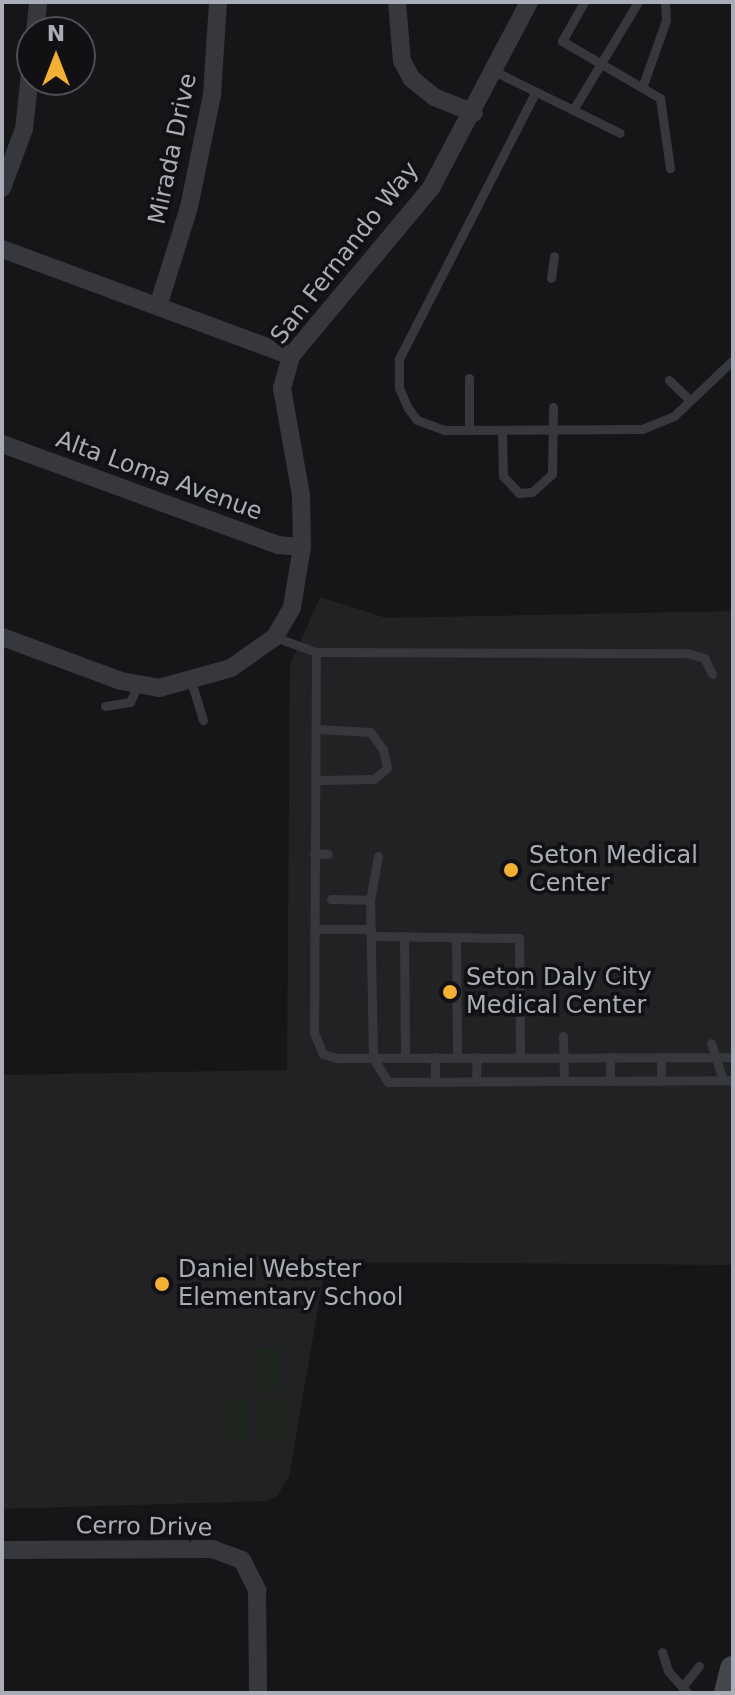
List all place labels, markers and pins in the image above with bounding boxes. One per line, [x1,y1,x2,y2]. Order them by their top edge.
place label: Seton Medical Center [529,842,698,898]
marker: Seton Medical Center [500,859,522,881]
place label: Seton Daly City Medical Center [466,964,652,1020]
marker: Seton Daly City Medical Center [441,983,459,1001]
place label: Daniel Webster Elementary School [178,1256,403,1312]
marker: Daniel Webster Elementary School [153,1275,171,1293]

